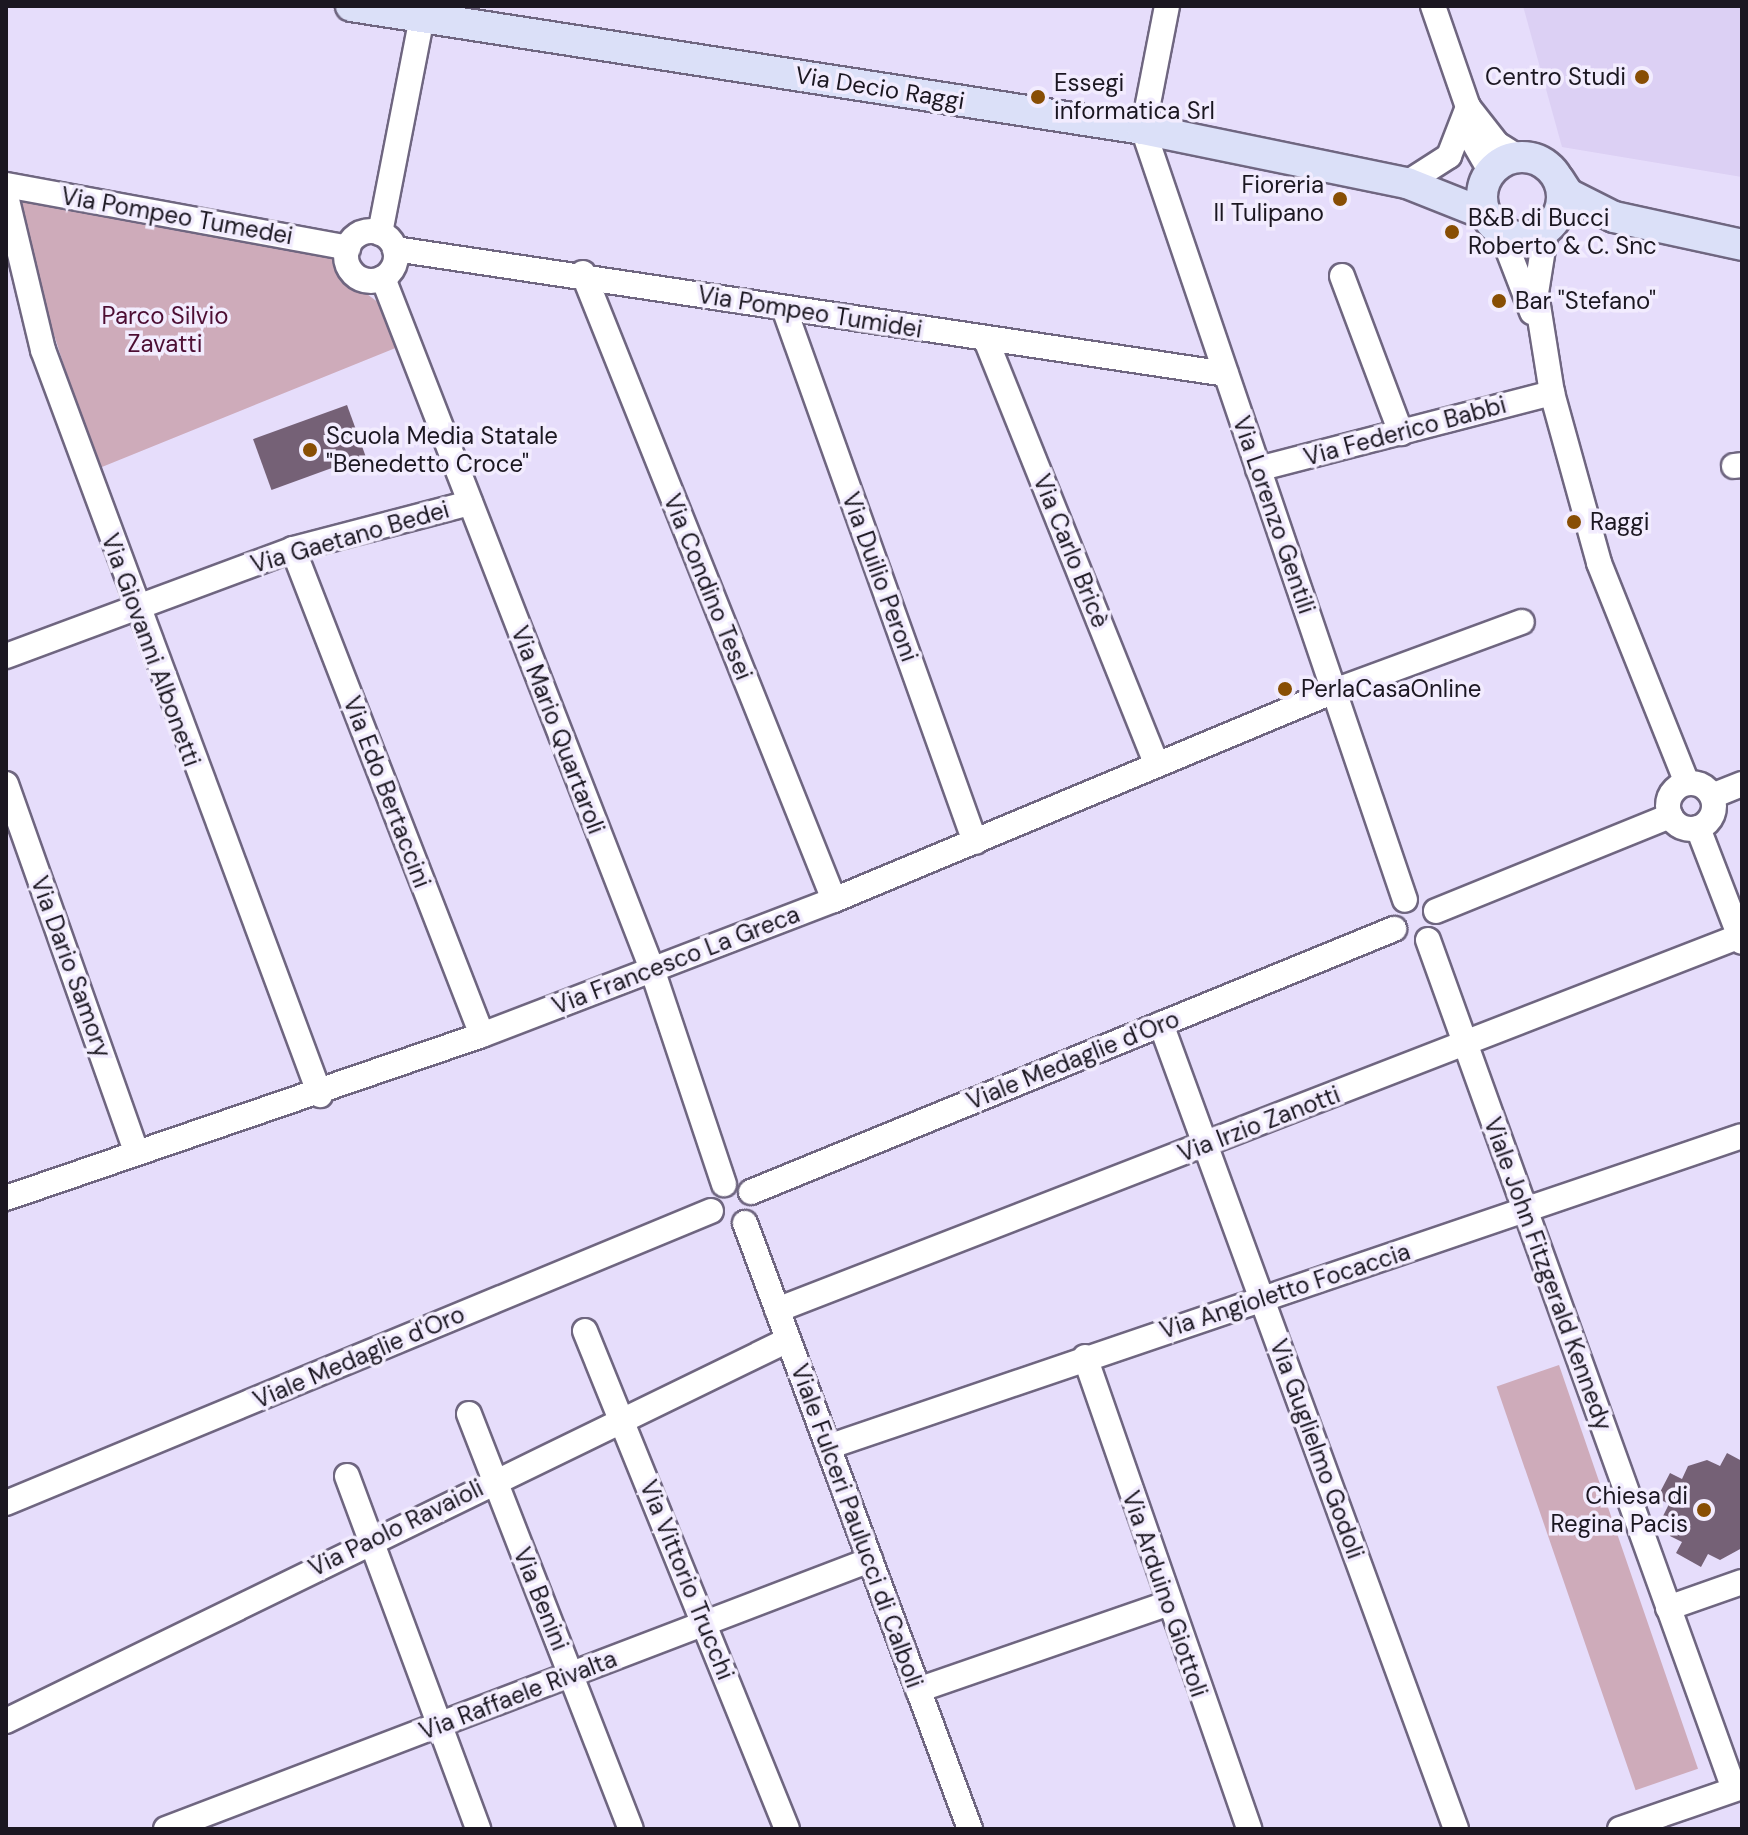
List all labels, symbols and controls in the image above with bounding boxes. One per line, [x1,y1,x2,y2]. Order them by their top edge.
street label: Via Decio Raggi [793,60,967,116]
place label: Centro Studi [1485,63,1626,91]
marker: Centro Studi [1633,68,1651,86]
place label: Essegi informatica Srl [1054,69,1215,125]
marker: Essegi informatica Srl [1029,88,1047,106]
place label: Fioreria Il Tulipano [1213,171,1324,227]
street label: Via Pompeo Tumedei [59,181,295,251]
marker: Fioreria Il Tulipano [1331,190,1349,208]
place label: B&B di Bucci Roberto & C. Snc [1468,204,1657,260]
marker: B&B di Bucci Roberto & C. Snc [1443,223,1461,241]
street label: Via Pompeo Tumidei [696,280,924,344]
place label: Bar "Stefano" [1515,287,1656,315]
marker: Bar "Stefano" [1490,292,1508,310]
park label: Parco Silvio Zavatti [102,302,228,358]
street label: Via Federico Babbi [1301,390,1509,472]
street label: Via Lorenzo Gentili [1227,412,1321,618]
place label: Scuola Media Statale "Benedetto Croce" [326,422,558,478]
marker: Scuola Media Statale "Benedetto Croce" [301,441,319,459]
street label: Via Carlo Bricè [1027,470,1115,632]
street label: Via Duilio Peroni [836,488,924,666]
street label: Via Condino Tesei [658,490,758,684]
street label: Via Gaetano Bedei [247,495,453,579]
place label: Raggi [1590,508,1650,536]
marker: Raggi [1565,513,1583,531]
street label: Via Giovanni Albonetti [95,530,207,770]
street label: Via Mario Quartaroli [505,622,611,838]
place label: PerlaCasaOnline [1301,675,1481,703]
marker: PerlaCasaOnline [1276,680,1294,698]
street label: Via Edo Bertaccini [337,692,437,892]
street label: Via Dario Samory [25,872,117,1062]
street label: Via Francesco La Greca [548,899,804,1021]
street label: Viale Medaglie d'Oro [962,1004,1184,1116]
street label: Via Irzio Zanotti [1174,1080,1344,1168]
street label: Viale John Fitzgerald Kennedy [1478,1113,1618,1435]
street label: Via Angioletto Focaccia [1156,1237,1414,1345]
street label: Viale Medaglie d'Oro [249,1299,469,1415]
street label: Via Guglielmo Godoli [1264,1335,1370,1563]
street label: Viale Fulceri Paulucci di Calboli [785,1360,929,1692]
street label: Via Paolo Ravaioli [304,1473,488,1583]
street label: Via Vittorio Trucchi [634,1476,740,1684]
place label: Chiesa di Regina Pacis [1551,1482,1688,1538]
street label: Via Arduino Giottoli [1116,1487,1214,1701]
marker: Chiesa di Regina Pacis [1695,1501,1713,1519]
street label: Via Benini [507,1543,575,1655]
street label: Via Raffaele Rivalta [415,1644,621,1746]

